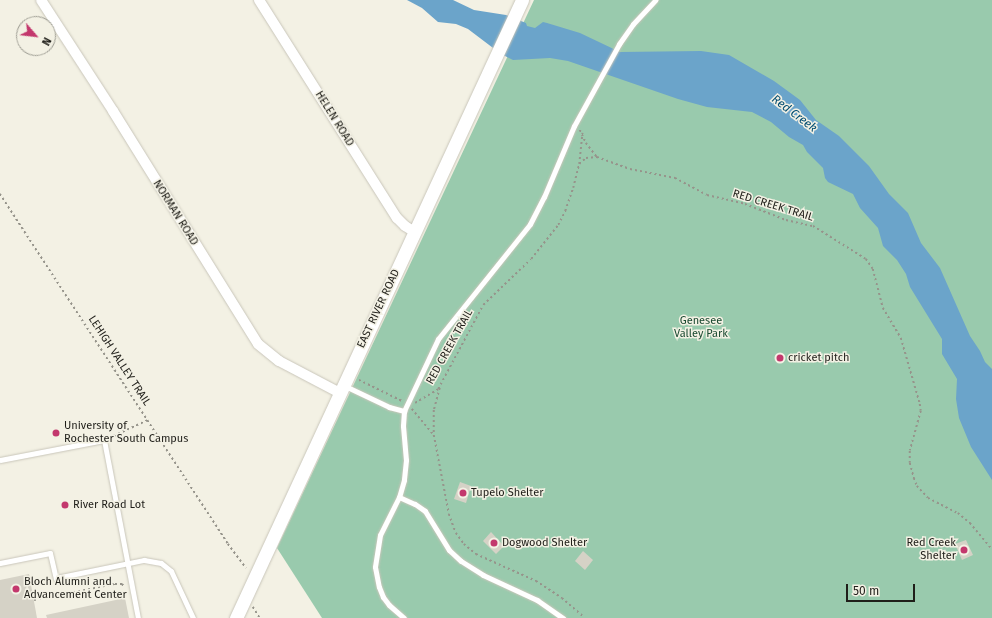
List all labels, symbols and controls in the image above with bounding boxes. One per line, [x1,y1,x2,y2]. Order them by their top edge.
north arrow [16,16,56,56]
text: N [39,35,54,48]
street label: HELEN ROAD [312,89,356,149]
water label: Red Creek [769,92,819,136]
street label: NORMAN ROAD [150,178,200,248]
street label: RED CREEK TRAIL [731,187,815,225]
street label: EAST RIVER ROAD [355,267,403,351]
street label: RED CREEK TRAIL [424,307,476,387]
street label: LEHIGH VALLEY TRAIL [85,313,153,409]
park label: Genesee Valley Park [674,315,728,341]
place label: cricket pitch [788,351,849,365]
marker: cricket pitch [775,353,785,363]
place label: University of Rochester South Campus [64,420,188,446]
marker: University of Rochester South Campus [51,428,61,438]
place label: Tupelo Shelter [471,486,543,500]
marker: Tupelo Shelter [458,488,468,498]
place label: River Road Lot [73,498,145,512]
marker: River Road Lot [60,500,70,510]
place label: Dogwood Shelter [502,536,587,550]
place label: Red Creek Shelter [906,537,956,563]
marker: Dogwood Shelter [489,538,499,548]
marker: Red Creek Shelter [959,545,969,555]
place label: Bloch Alumni and Advancement Center [24,576,127,602]
scale bar [848,576,917,602]
marker: Bloch Alumni and Advancement Center [11,584,21,594]
text: 50 m [853,584,879,598]

